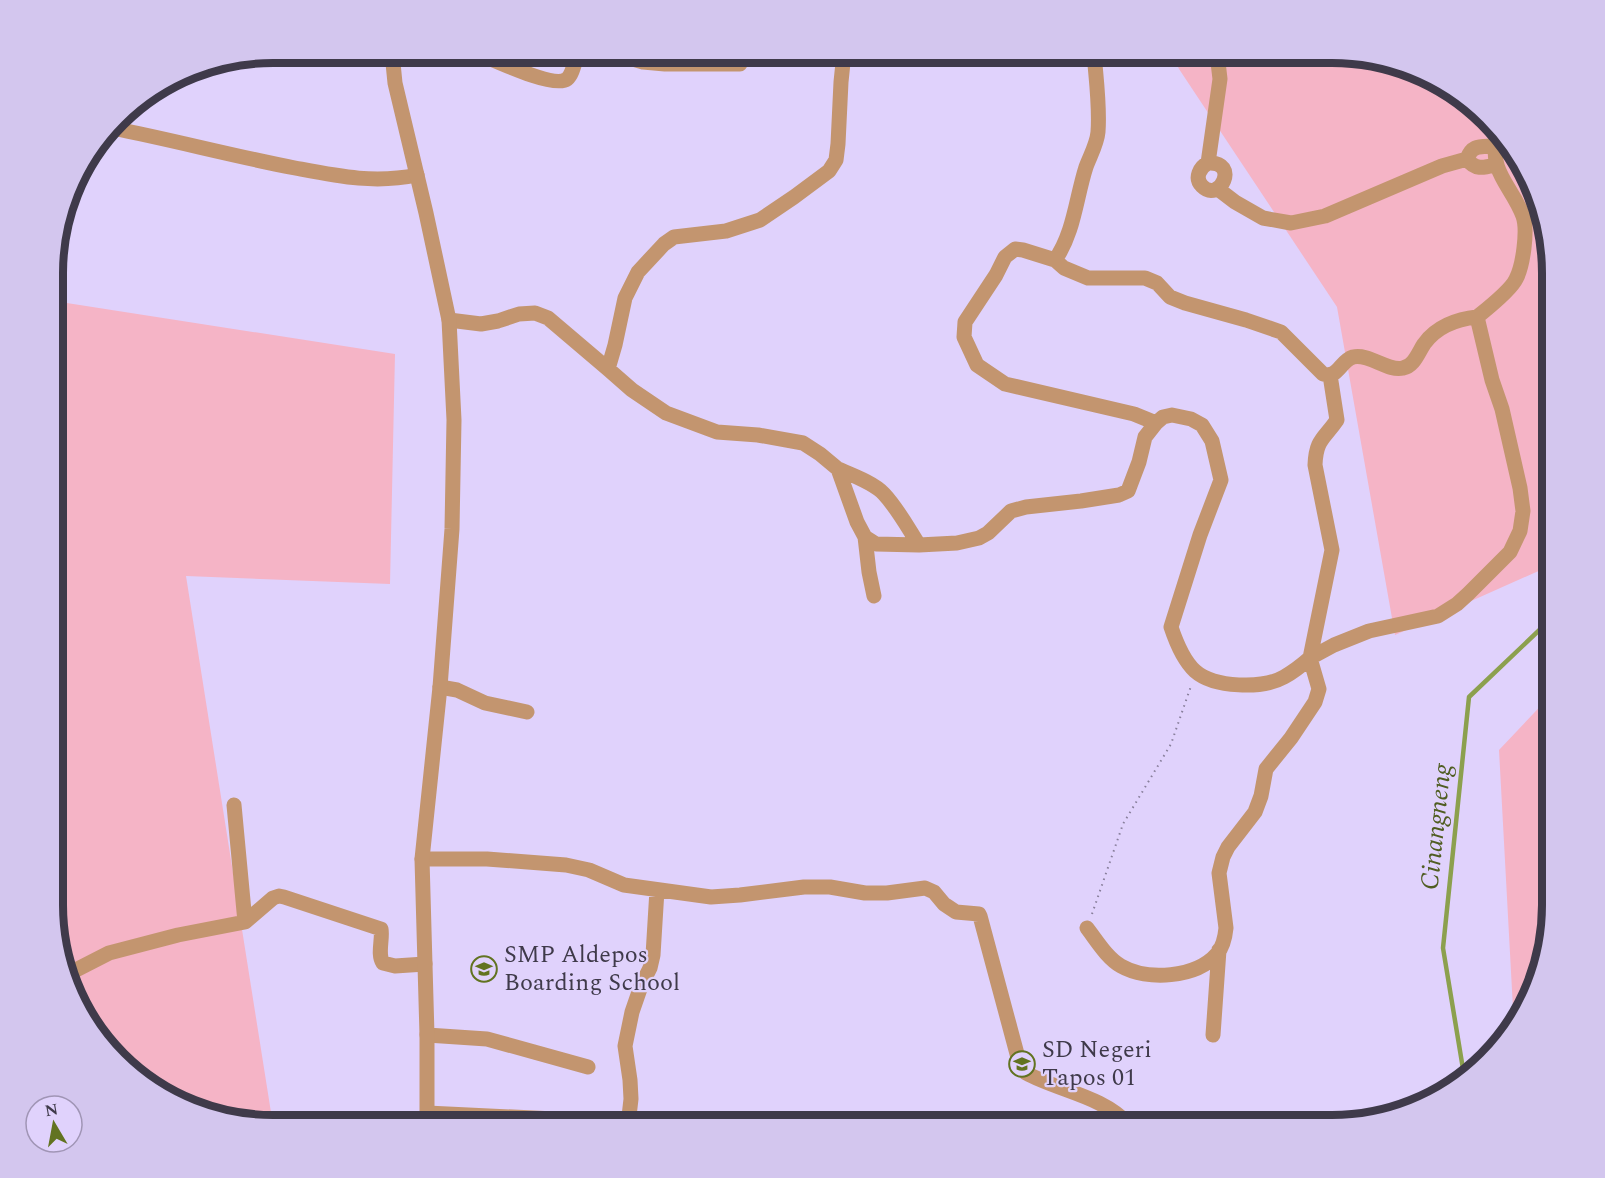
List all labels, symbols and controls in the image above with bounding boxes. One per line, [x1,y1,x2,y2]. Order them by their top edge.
water label: Cinangneng [1409,760,1463,892]
place label: SMP Aldepos Boarding School [504,937,680,1001]
school or university icon: SMP Aldepos Boarding School [469,954,499,984]
place label: SD Negeri Tapos 01 [1042,1032,1152,1096]
school or university icon: SD Negeri Tapos 01 [1007,1049,1037,1079]
north arrow [24,1094,84,1154]
text: N [43,1097,60,1123]

